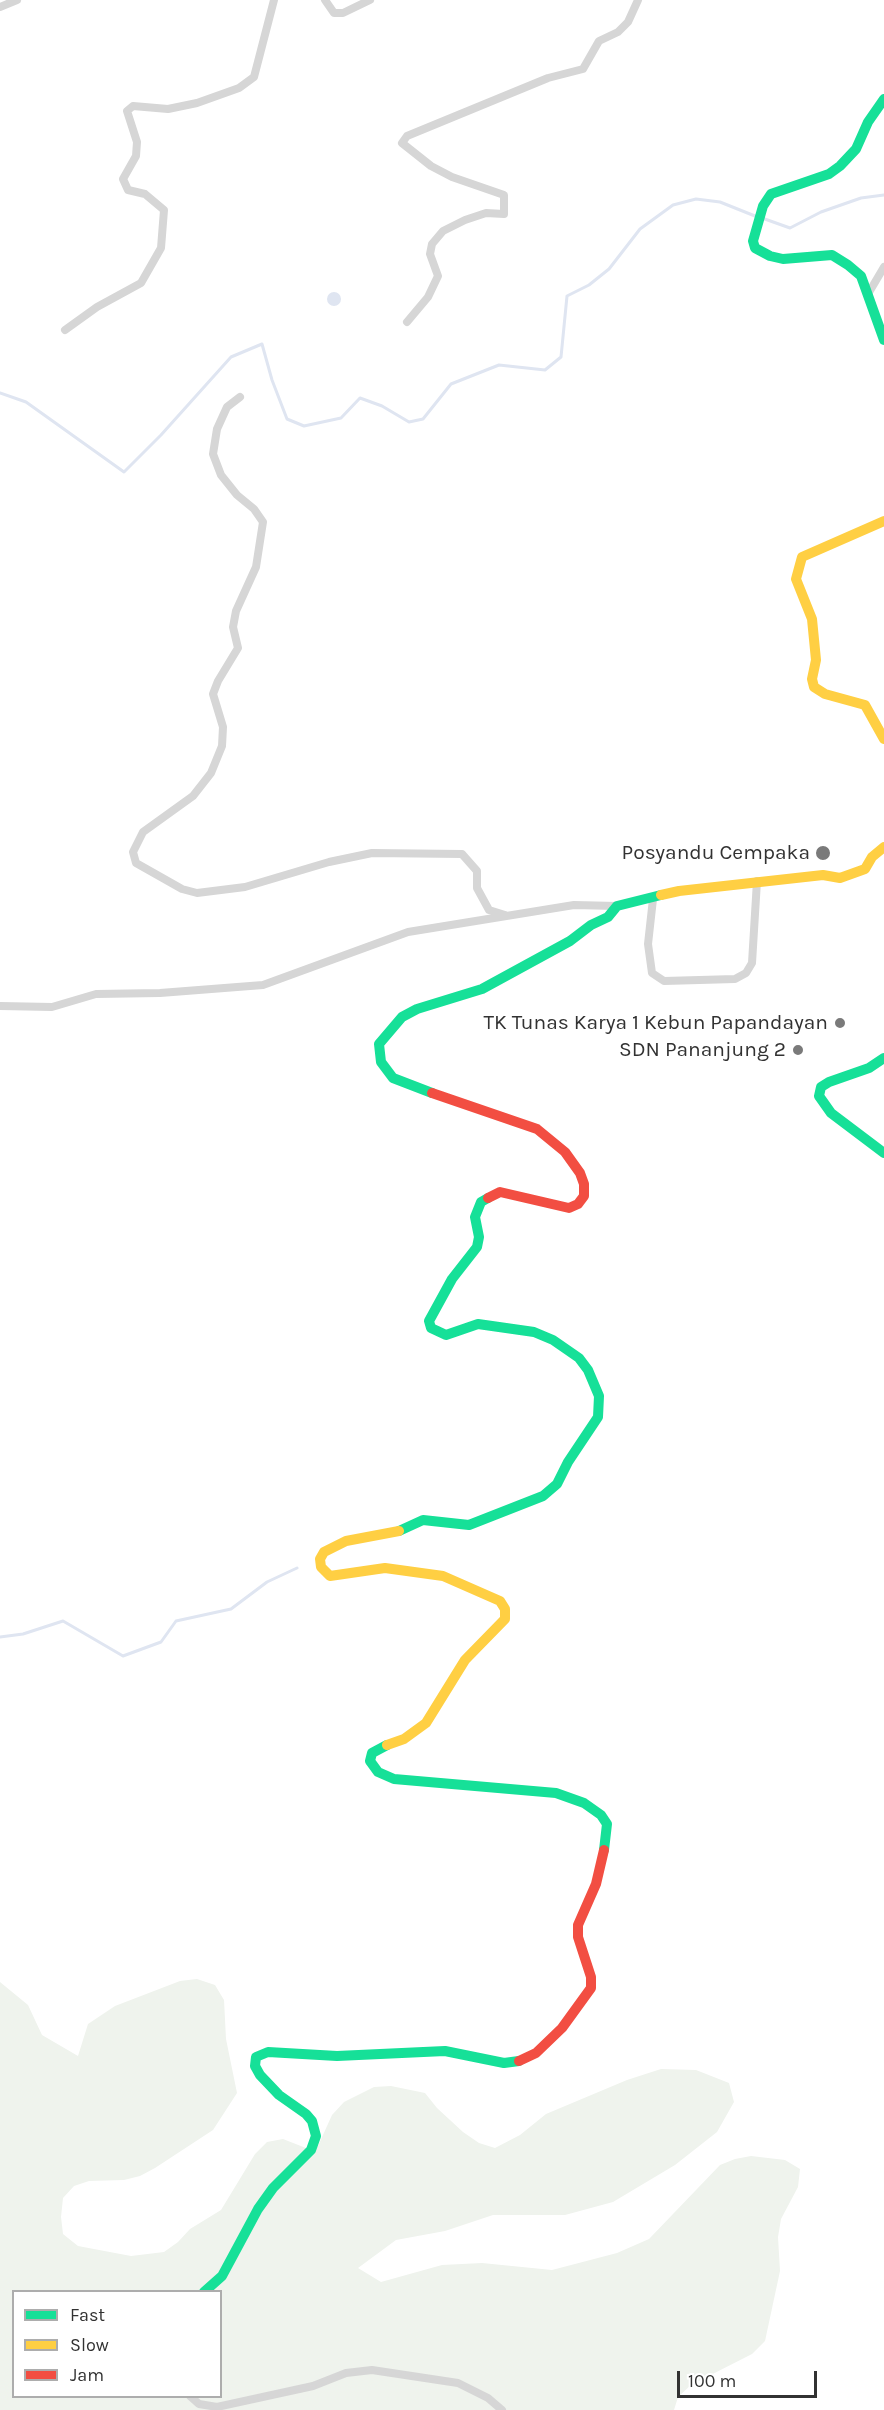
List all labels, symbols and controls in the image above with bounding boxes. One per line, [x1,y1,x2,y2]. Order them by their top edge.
place label: Posyandu Cempaka [622,840,810,866]
marker: Posyandu Cempaka [814,844,832,862]
place label: TK Tunas Karya 1 Kebun Papandayan [483,1010,828,1036]
marker: TK Tunas Karya 1 Kebun Papandayan [833,1016,847,1030]
place label: SDN Pananjung 2 [619,1037,786,1063]
marker: SDN Pananjung 2 [791,1043,805,1057]
legend [12,2290,222,2398]
text: Fast [70,2304,105,2326]
text: Slow [70,2334,109,2356]
scale bar [680,2359,820,2397]
text: Jam [70,2364,104,2386]
text: 100 m [688,2370,736,2392]

